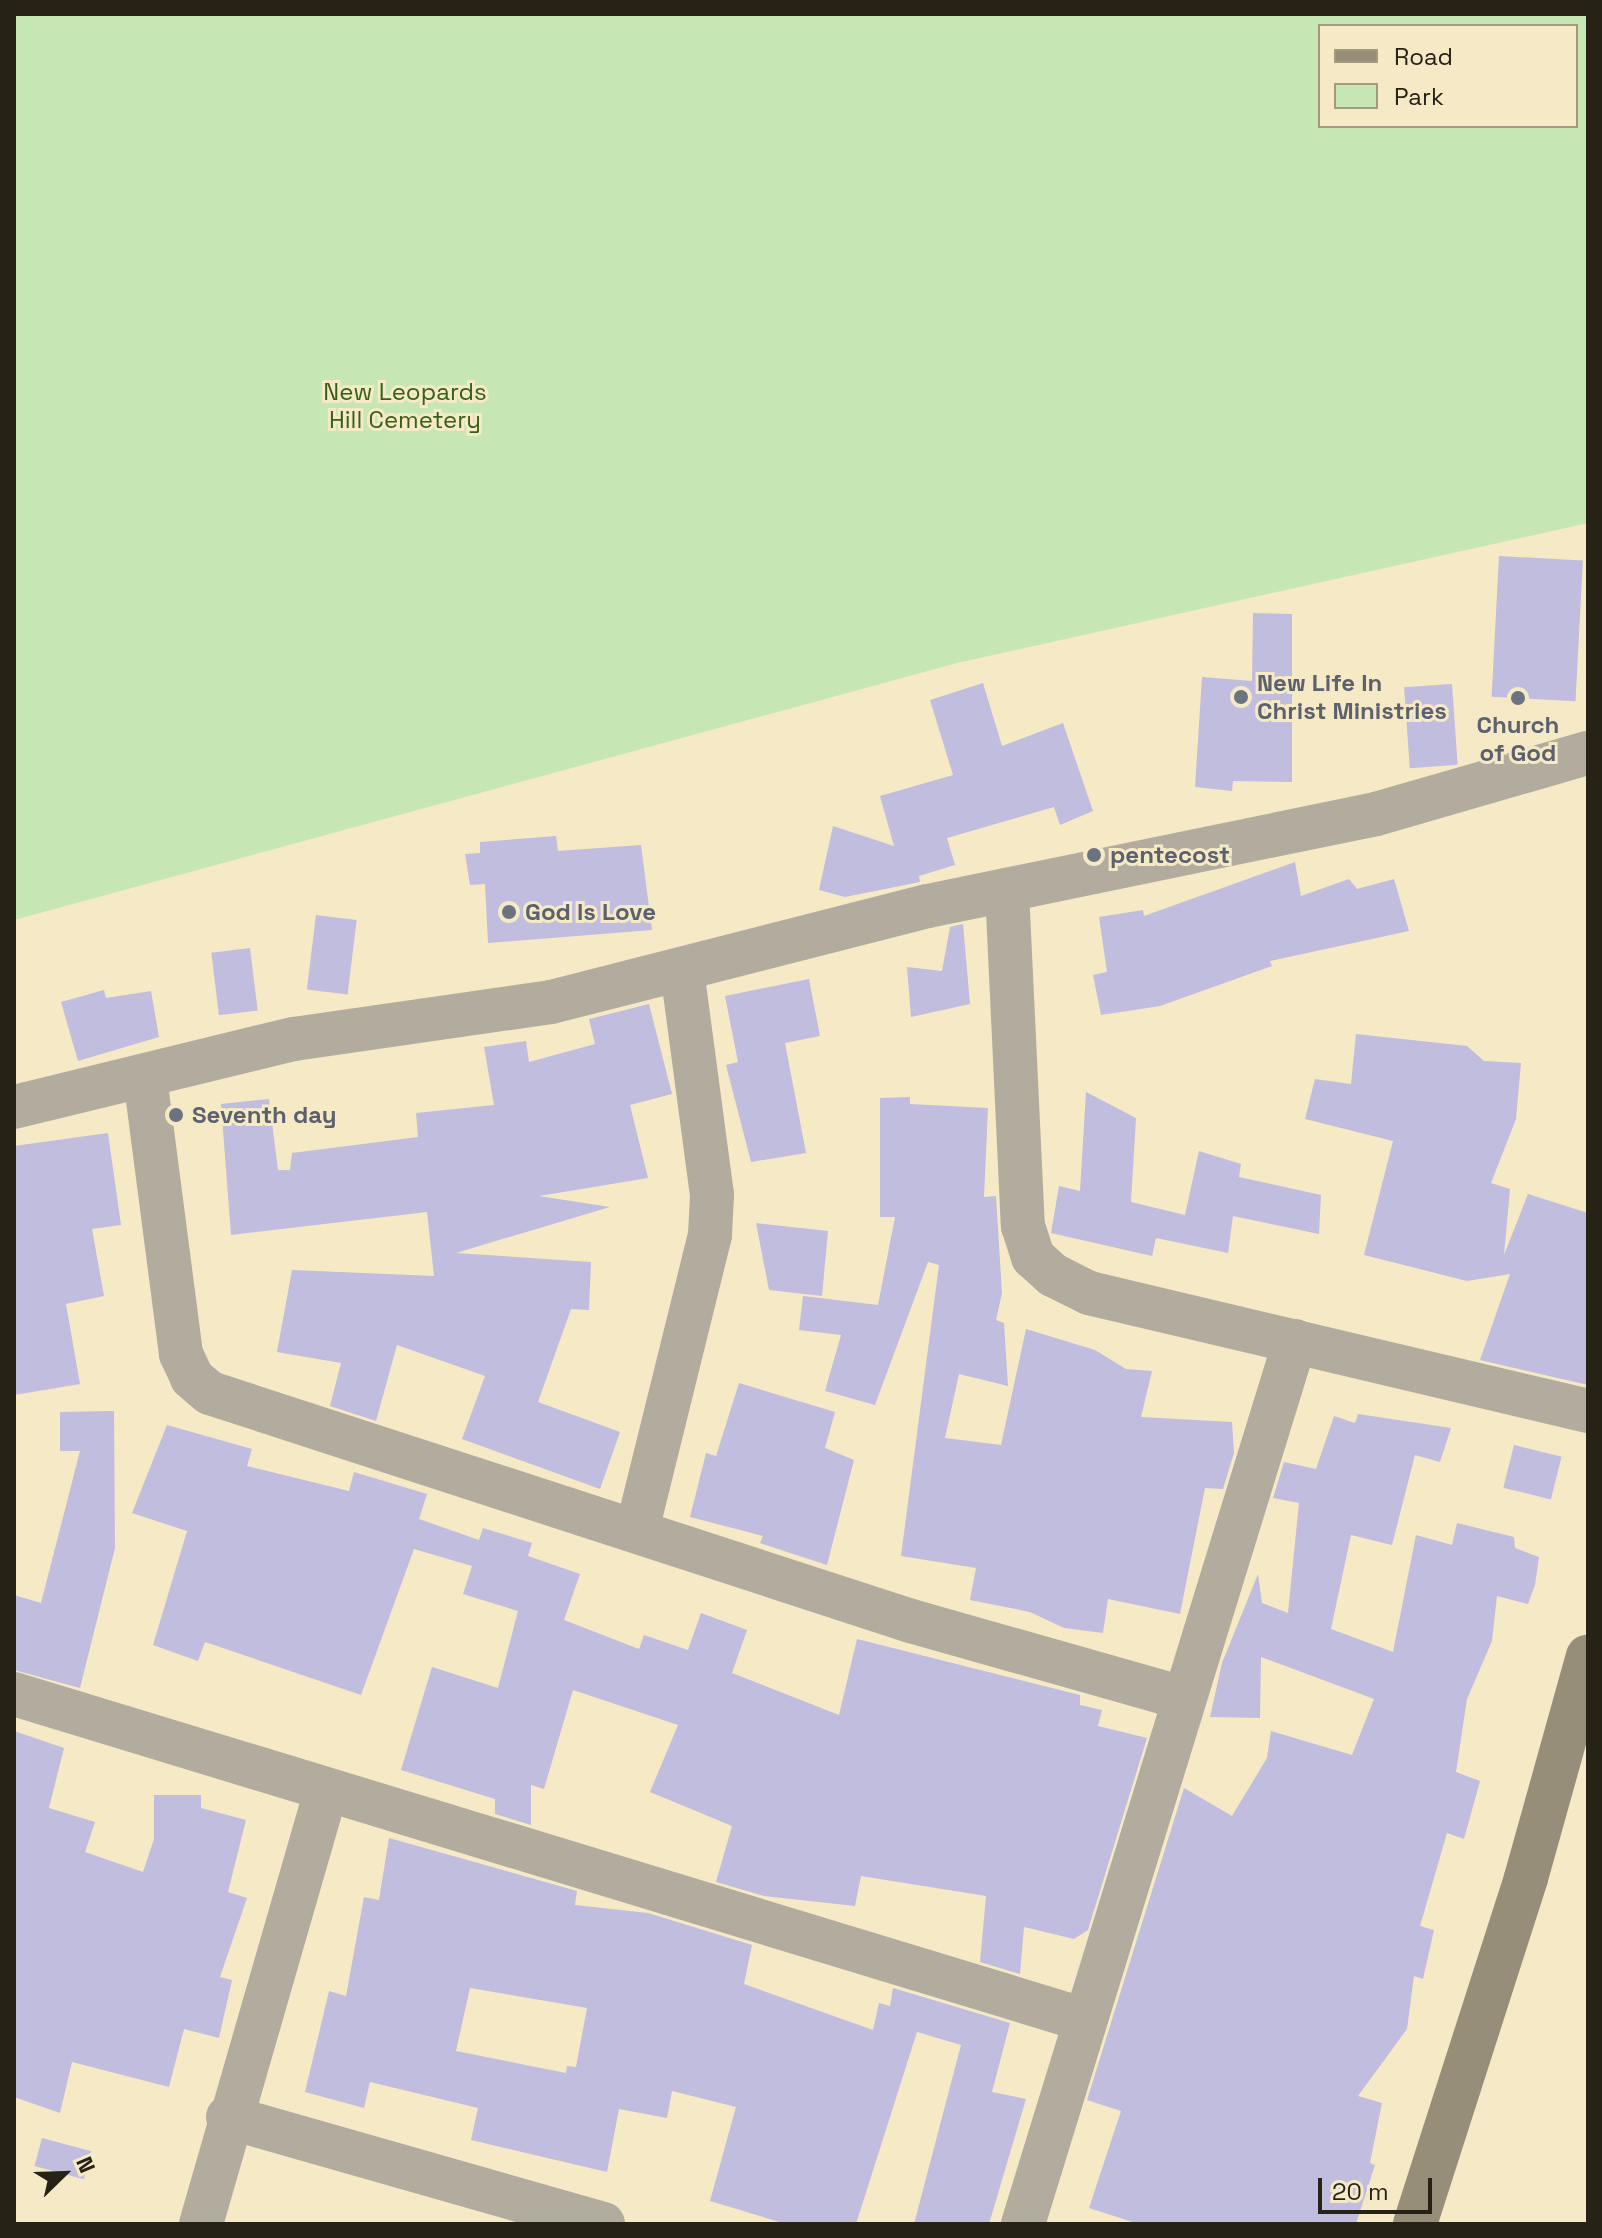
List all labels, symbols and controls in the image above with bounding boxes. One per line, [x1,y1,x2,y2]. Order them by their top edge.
legend [1318,24,1578,128]
text: Road [1394,41,1453,72]
text: Park [1394,81,1444,112]
park label: New Leopards Hill Cemetery [323,378,487,434]
place label: New Life In Christ Ministries [1257,669,1447,725]
marker: New Life In Christ Ministries [1232,688,1250,706]
marker: Church of God [1509,689,1527,707]
place label: Church of God [1477,711,1559,767]
place label: pentecost [1110,841,1230,869]
marker: pentecost [1085,846,1103,864]
place label: God Is Love [525,898,656,926]
marker: God Is Love [500,903,518,921]
place label: Seventh day [192,1101,337,1129]
marker: Seventh day [167,1106,185,1124]
north arrow [24,2134,104,2214]
text: N [70,2152,102,2177]
scale bar [1322,2162,1436,2212]
text: 20 m [1332,2176,1389,2207]

